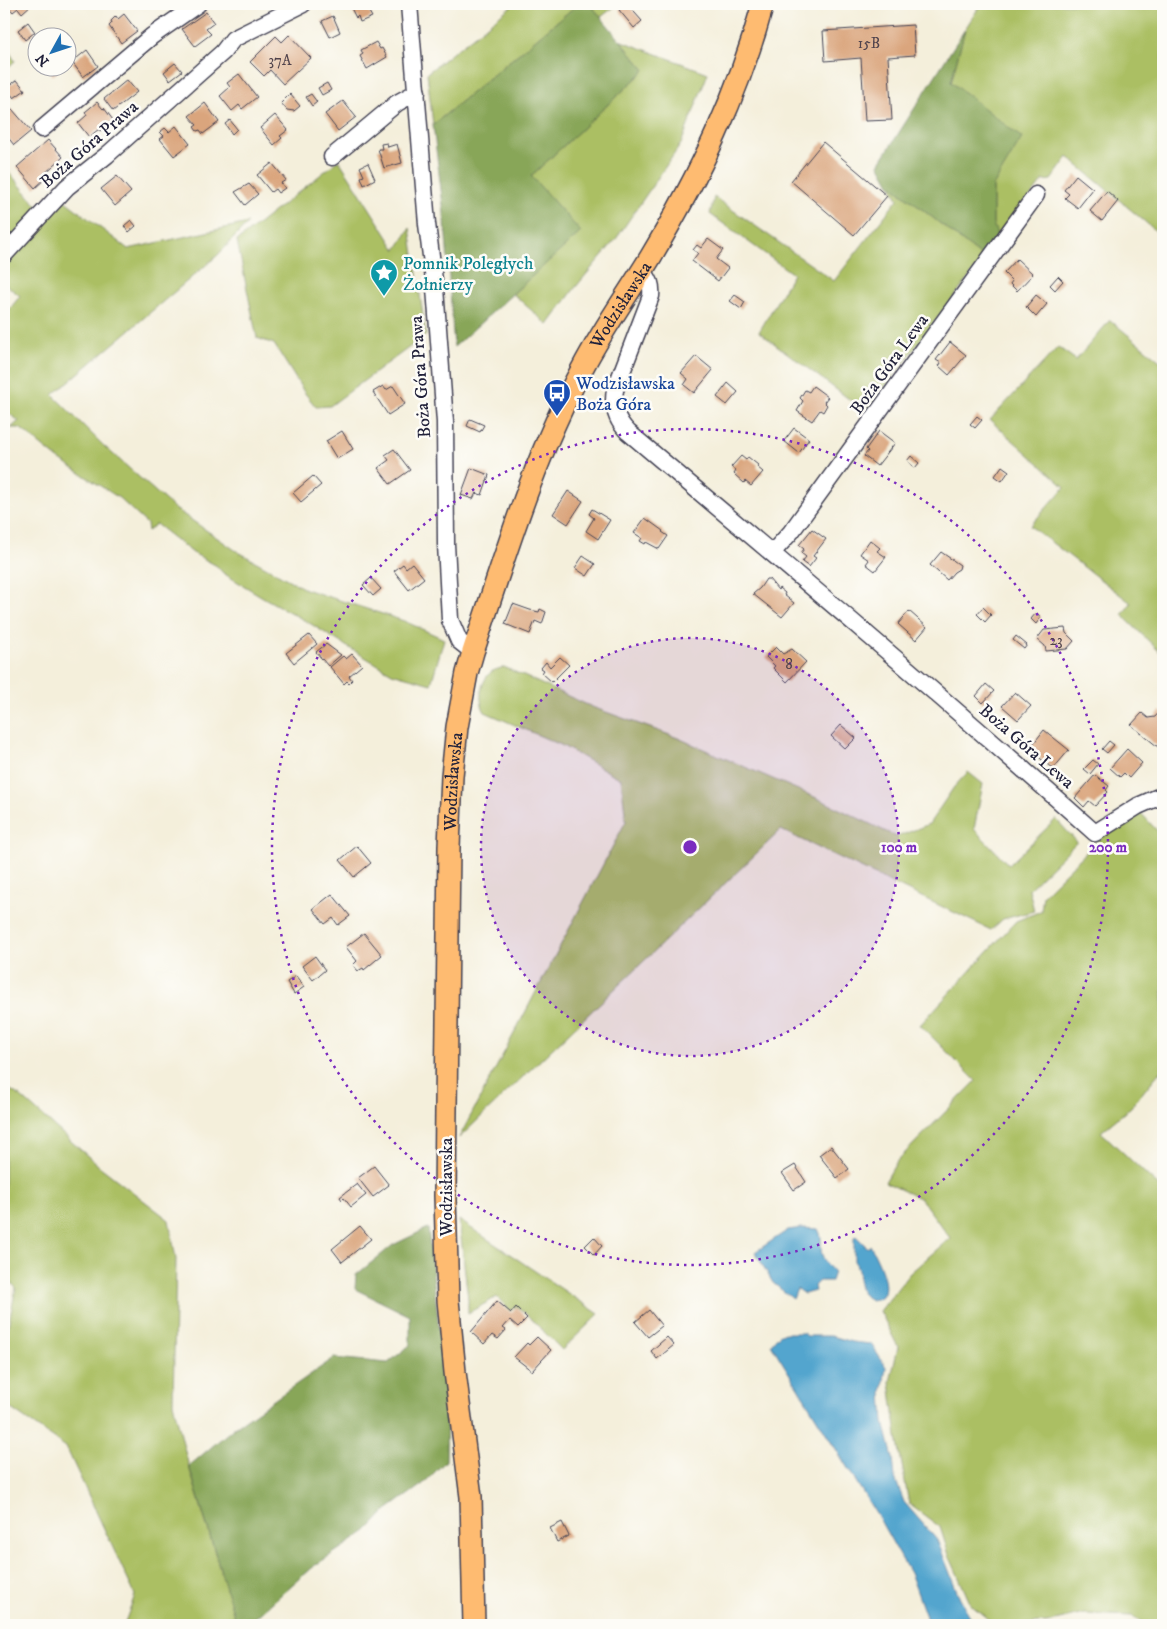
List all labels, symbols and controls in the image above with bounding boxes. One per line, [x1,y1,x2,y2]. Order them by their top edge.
north arrow [28,28,78,78]
house number: 15B [858,34,880,53]
text: N [32,49,53,70]
house number: 37A [268,51,292,70]
street label: Boża Góra Prawa [36,96,143,193]
place label: Pomnik Poległych Żołnierzy [403,253,534,296]
street label: Wodzisławska [585,257,657,354]
place icon: Pomnik Poległych Żołnierzy [369,258,399,297]
street label: Boża Góra Lewa [846,310,934,419]
street label: Boża Góra Prawa [406,315,436,439]
place label: Wodzisławska Boża Góra [575,373,675,416]
bus stop icon: Wodzisławska Boża Góra [542,378,572,417]
house number: 23 [1050,631,1062,650]
house number: 8 [785,655,793,674]
street label: Boża Góra Lewa [974,700,1079,794]
street label: Wodzisławska [440,731,468,832]
centre of rings [681,838,699,856]
text: 100 m [881,838,918,857]
text: 200 m [1089,838,1128,857]
street label: Wodzisławska [436,1137,458,1237]

